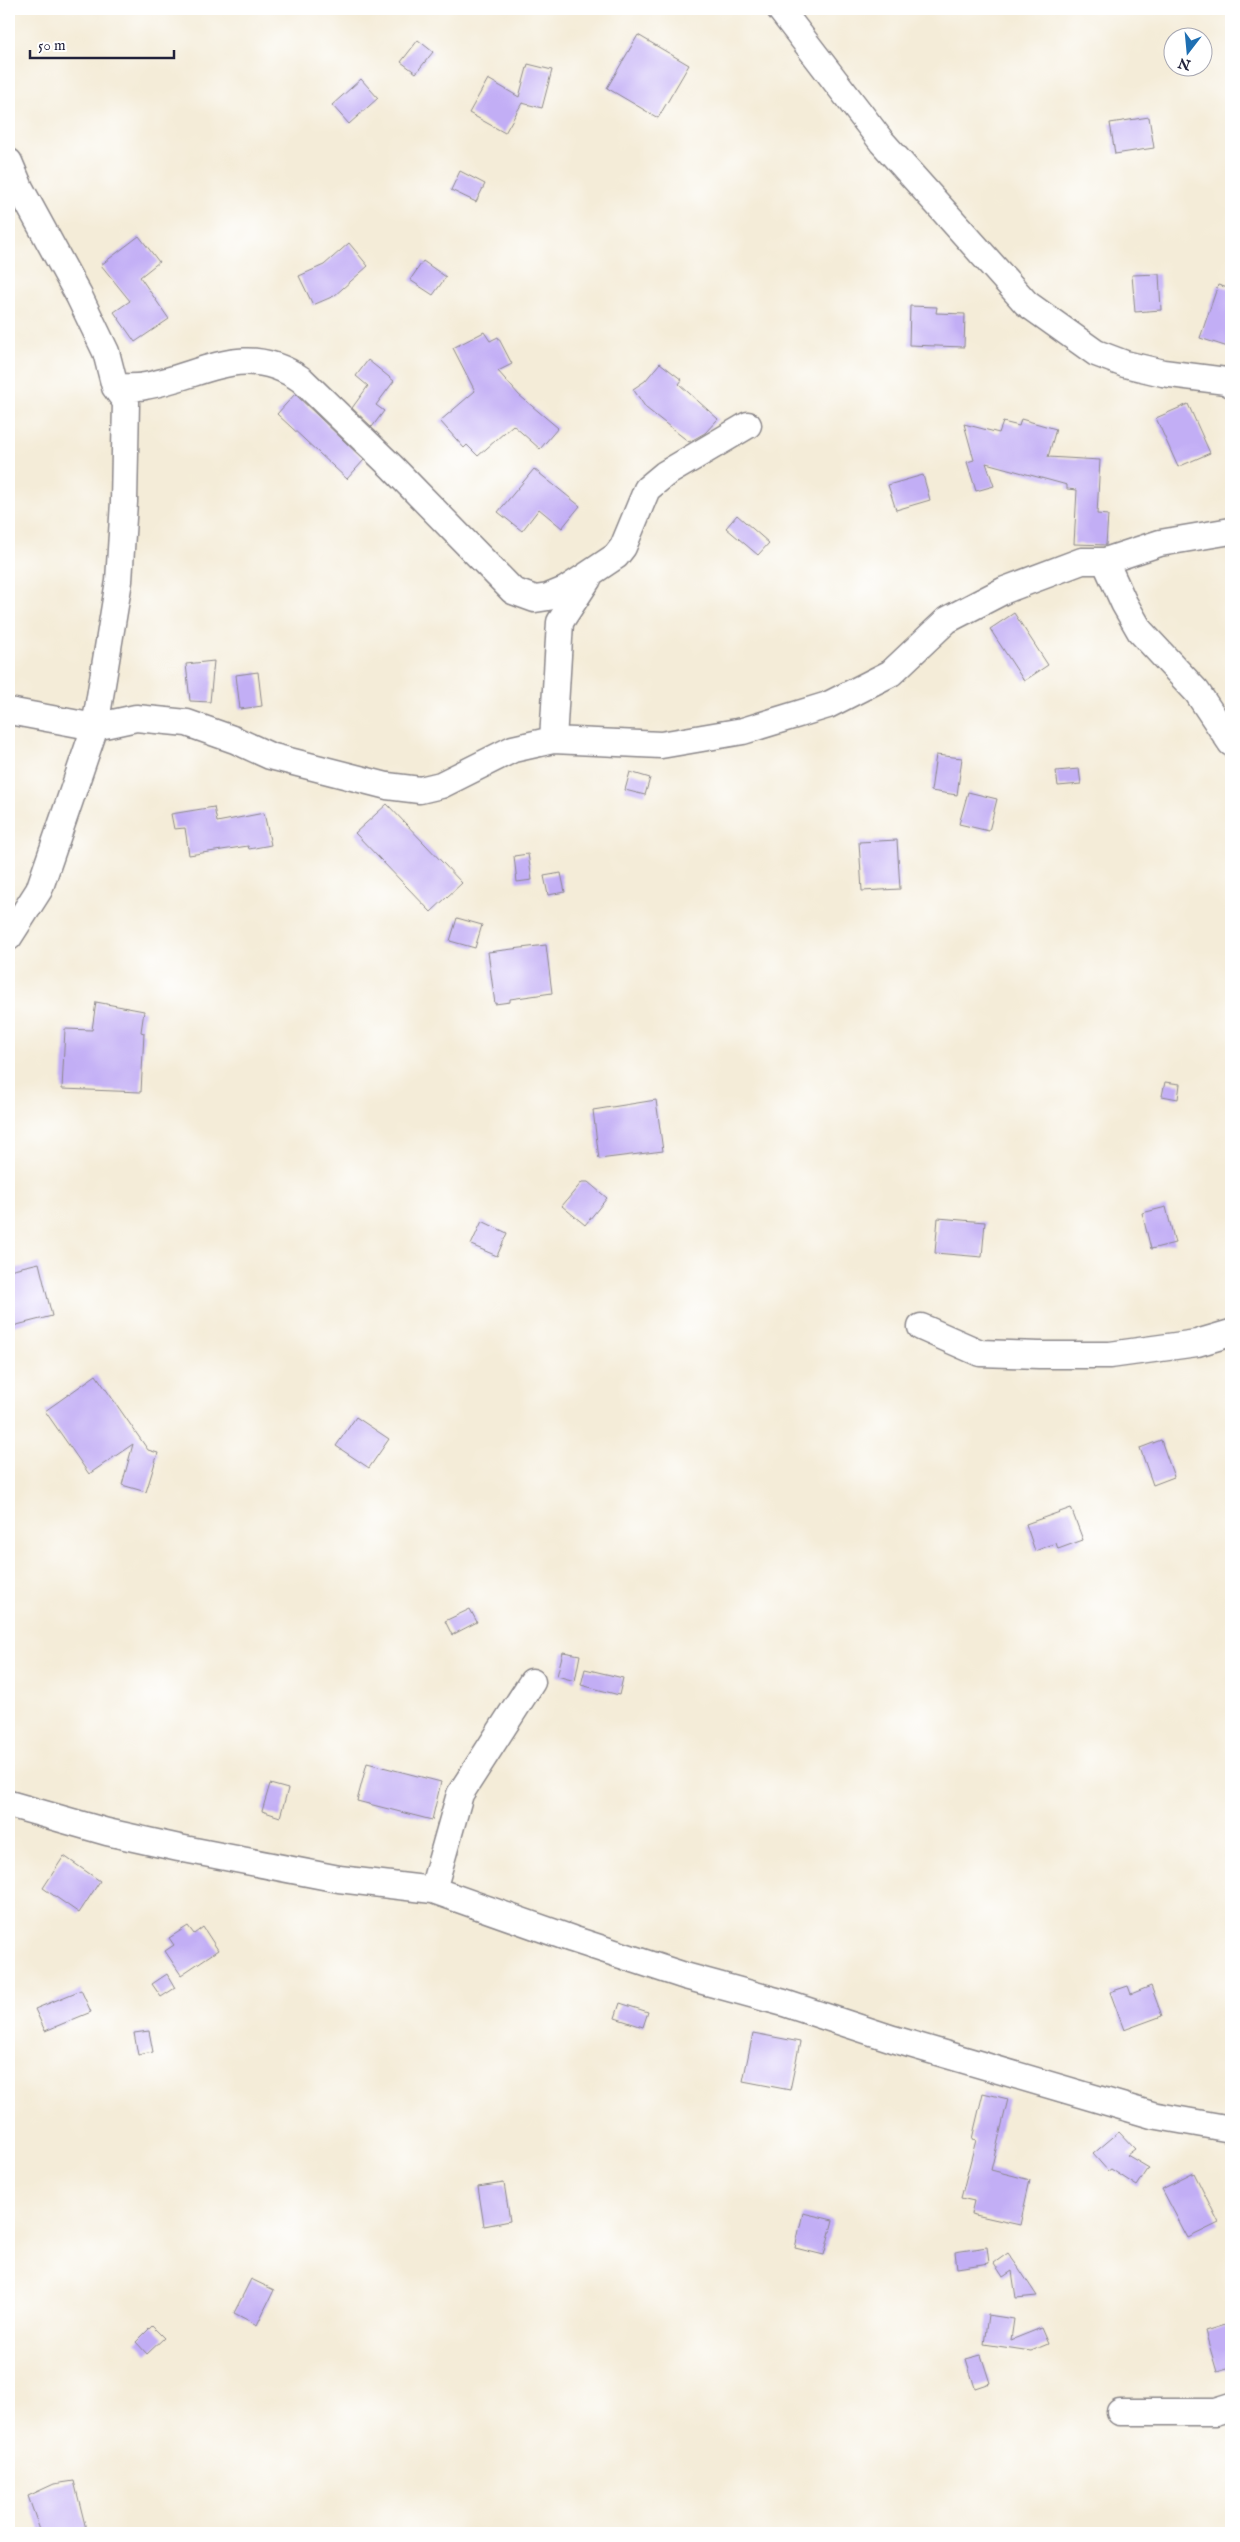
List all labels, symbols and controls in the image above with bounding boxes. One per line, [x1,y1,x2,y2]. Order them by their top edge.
scale bar [30,28,174,60]
north arrow [1162,28,1212,78]
text: 50 m [38,36,66,55]
text: N [1176,53,1194,74]

